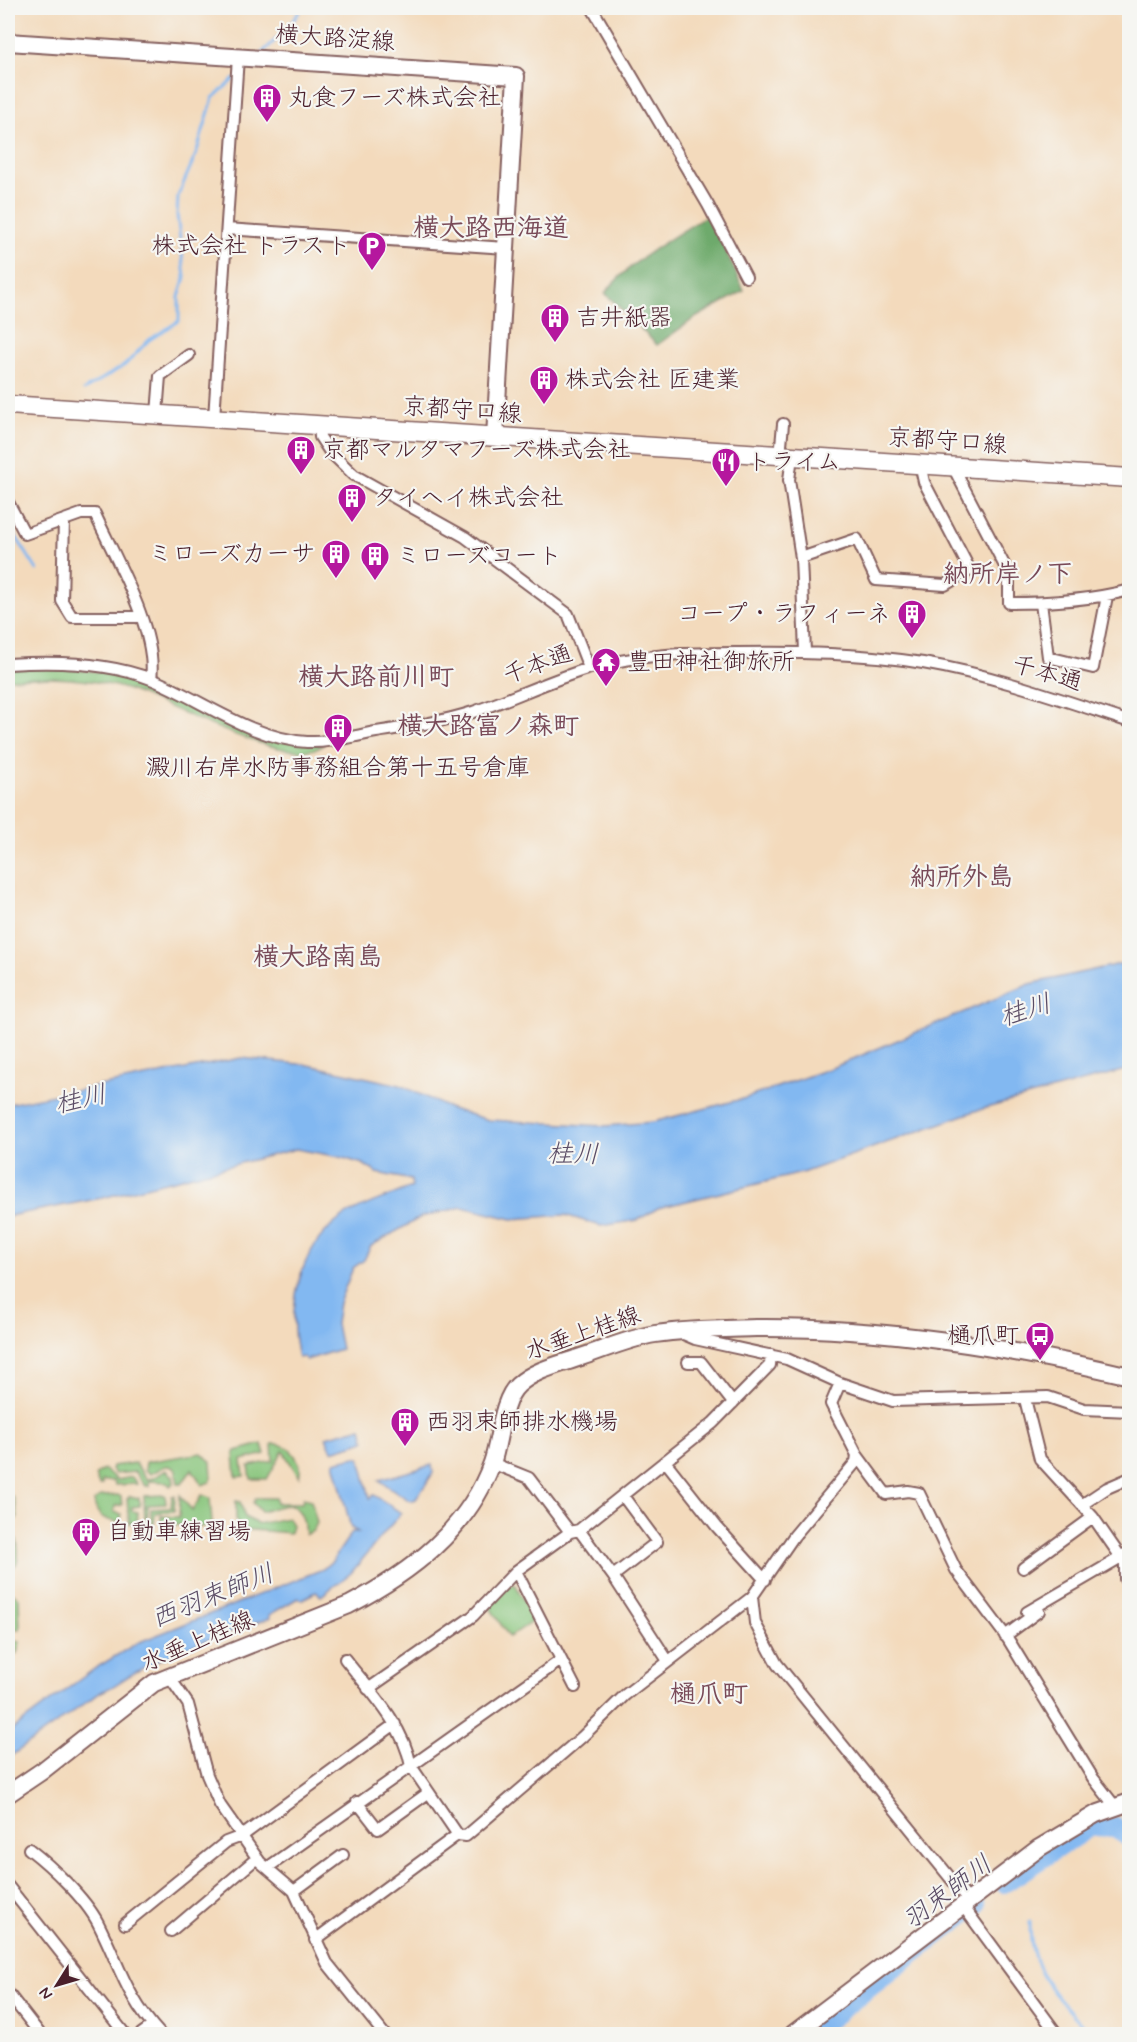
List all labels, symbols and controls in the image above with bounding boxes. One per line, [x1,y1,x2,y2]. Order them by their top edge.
street label: 横大路淀線 [274,19,396,59]
building icon: 丸食フーズ株式会社 [251,82,283,124]
place label: 丸食フーズ株式会社 [288,83,502,114]
district label: 横大路西海道 [413,212,569,246]
parking icon: 株式会社 トラスト [356,230,388,272]
place label: 株式会社 トラスト [152,231,351,262]
building icon: 吉井紙器 [539,302,571,344]
place label: 吉井紙器 [576,303,672,334]
building icon: 株式会社 匠建業 [528,364,560,406]
place label: 株式会社 匠建業 [565,365,739,396]
street label: 京都守口線 [401,391,523,431]
street label: 京都守口線 [886,422,1008,462]
building icon: 京都マルタマフーズ株式会社 [285,434,317,476]
place label: 京都マルタマフーズ株式会社 [322,435,631,466]
restaurant icon: トライム [710,446,742,488]
place label: トライム [747,447,841,478]
building icon: タイヘイ株式会社 [336,482,368,524]
place label: タイヘイ株式会社 [373,483,564,514]
building icon: ミローズカーサ [320,538,352,580]
place label: ミローズカーサ [148,539,315,570]
building icon: ミローズコート [359,540,391,582]
place label: ミローズコート [396,541,562,572]
district label: 納所岸ノ下 [943,558,1073,592]
building icon: コープ・ラフィーネ [896,598,928,640]
place label: コープ・ラフィーネ [677,599,891,630]
street label: 千本通 [499,638,577,692]
temple icon: 豊田神社御旅所 [590,646,622,688]
place label: 豊田神社御旅所 [627,647,795,678]
street label: 千本通 [1008,649,1086,699]
district label: 横大路前川町 [298,661,454,695]
district label: 横大路富ノ森町 [397,710,579,744]
building icon: 澱川右岸水防事務組合第十五号倉庫 [322,712,354,754]
place label: 澱川右岸水防事務組合第十五号倉庫 [146,753,530,784]
district label: 納所外島 [910,861,1014,895]
district label: 横大路南島 [253,941,383,975]
water label: 桂川 [996,987,1056,1035]
water label: 桂川 [52,1078,110,1122]
water label: 桂川 [547,1138,599,1172]
street label: 水垂上桂線 [521,1300,645,1368]
bus stop icon: 樋爪町 [1024,1320,1056,1362]
place label: 樋爪町 [947,1321,1019,1352]
building icon: 西羽束師排水機場 [389,1406,421,1448]
place label: 西羽束師排水機場 [426,1407,618,1438]
building icon: 自動車練習場 [70,1516,102,1558]
place label: 自動車練習場 [107,1517,251,1548]
water label: 西羽束師川 [146,1557,280,1637]
street label: 水垂上桂線 [137,1604,259,1680]
district label: 樋爪町 [670,1678,748,1712]
water label: 羽束師川 [896,1848,1000,1938]
north arrow [27,1955,87,2015]
text: N [35,1983,58,2004]

